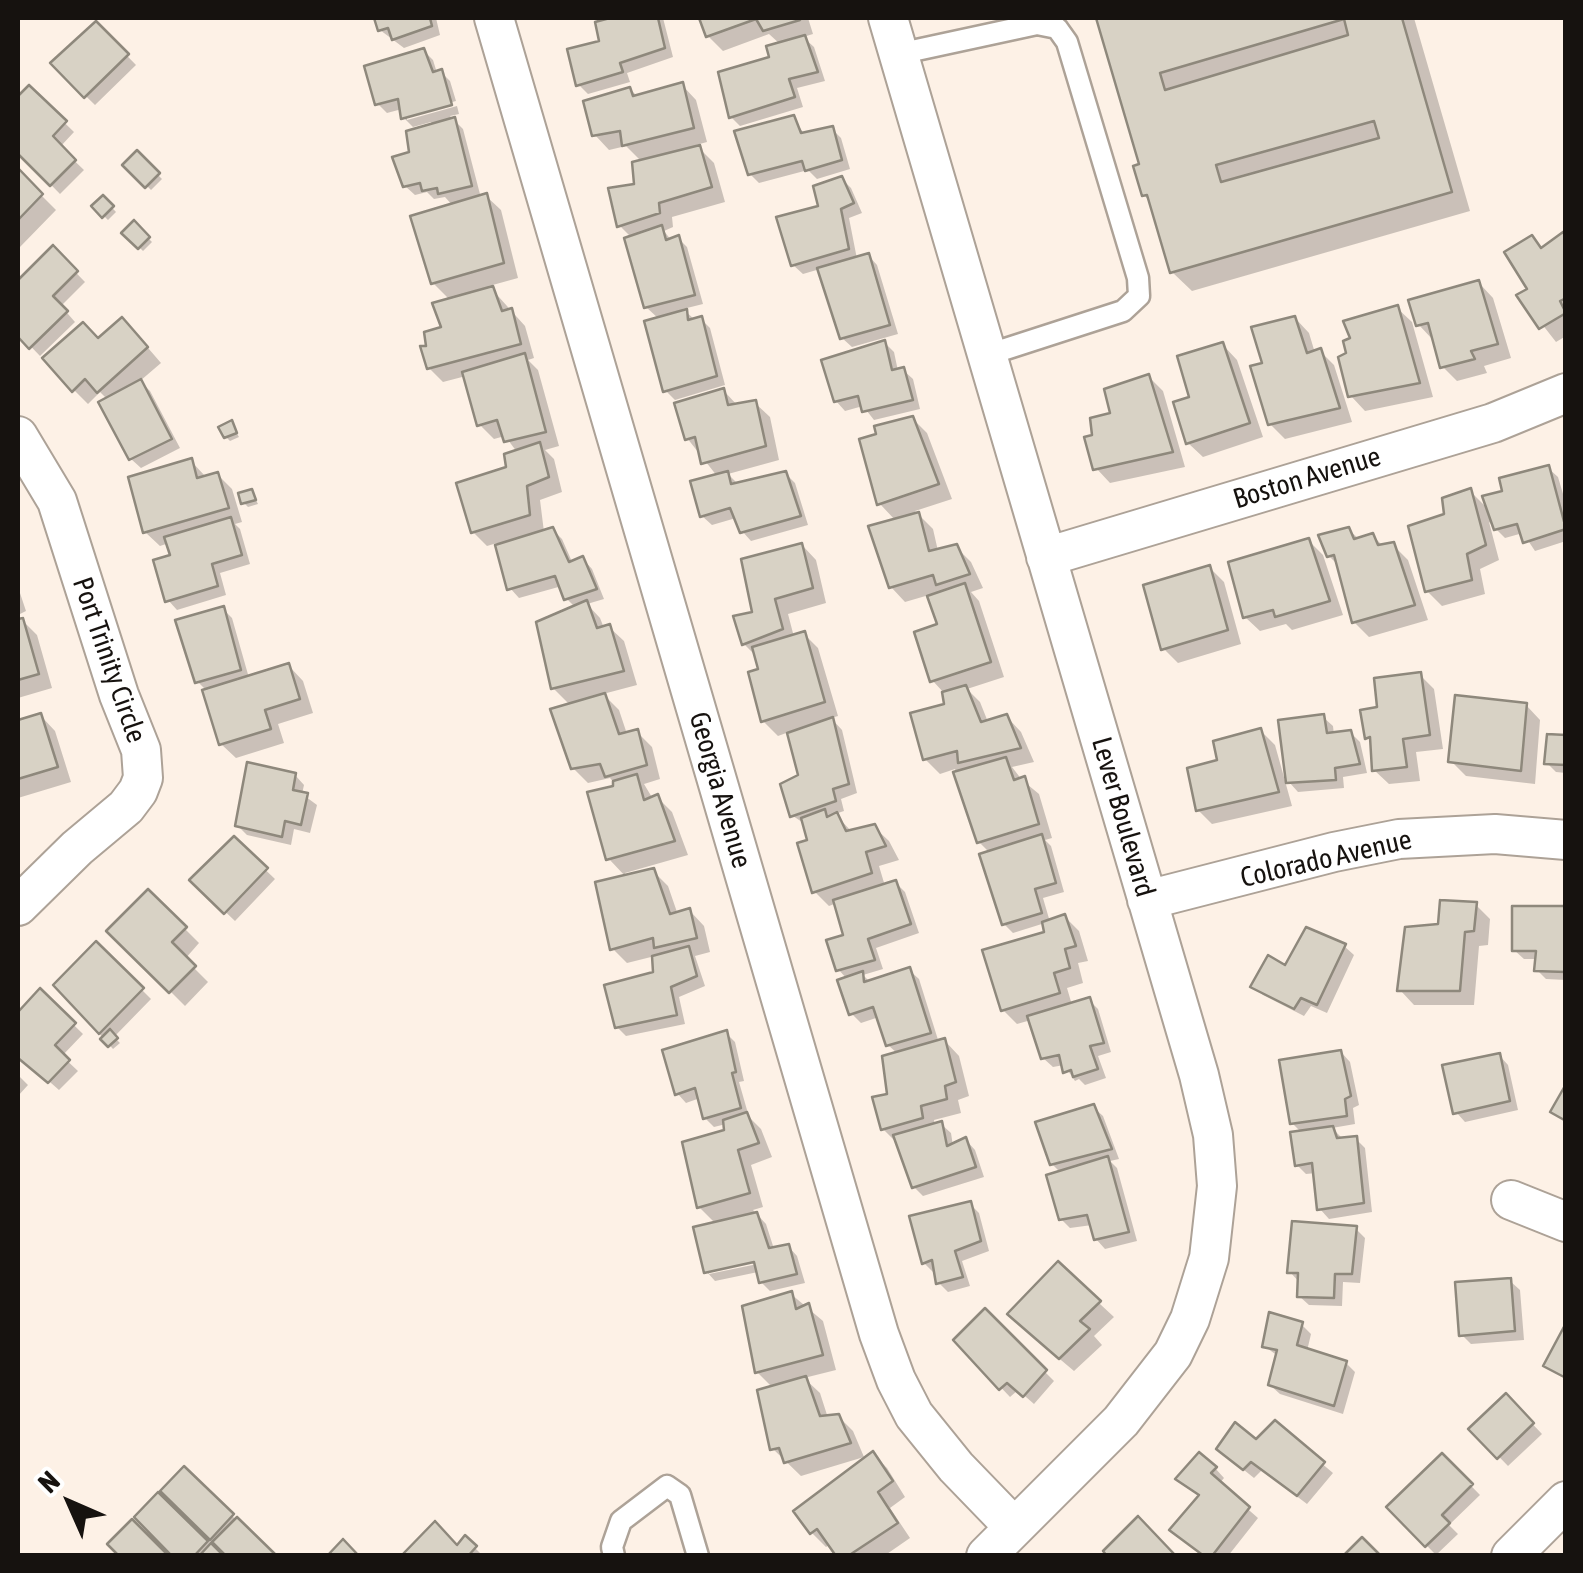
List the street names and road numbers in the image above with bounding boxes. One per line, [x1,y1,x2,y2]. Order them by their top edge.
street label: Boston Avenue [1229,440,1385,516]
street label: Port Trinity Circle [65,573,153,747]
street label: Georgia Avenue [682,708,758,872]
street label: Lever Boulevard [1084,733,1162,901]
street label: Colorado Avenue [1237,823,1415,895]

